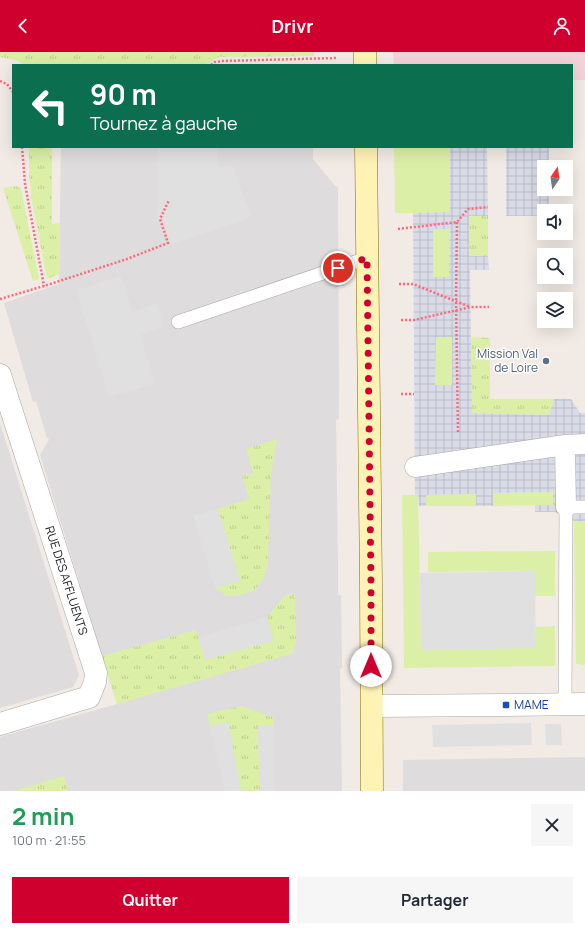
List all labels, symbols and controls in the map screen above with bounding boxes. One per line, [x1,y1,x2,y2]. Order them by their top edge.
text: Drivr [272,14,313,38]
icon: back [12,15,34,37]
icon: person [551,15,573,37]
text: 90 m [90,75,157,113]
icon: left [24,80,76,132]
text: Tournez à gauche [90,111,238,135]
north arrow [537,160,573,196]
map controls [537,160,573,328]
button: sound [537,204,573,240]
button: search [537,248,573,284]
pin [321,251,355,285]
icon: arrive [327,257,349,279]
button: layers [537,292,573,328]
place label: Mission Val de Loire [477,345,538,376]
marker: Mission Val de Loire [541,356,551,366]
street label: RUE DES AFFLUENTS [41,524,92,637]
position arrow [350,645,392,687]
place label: MAME [514,696,549,713]
marker: MAME [501,700,511,710]
text: 2 min [12,799,74,832]
button: close [531,804,573,846]
text: 100 m · 21:55 [12,831,86,849]
button: Quitter [12,877,289,923]
button: Partager [297,877,573,923]

